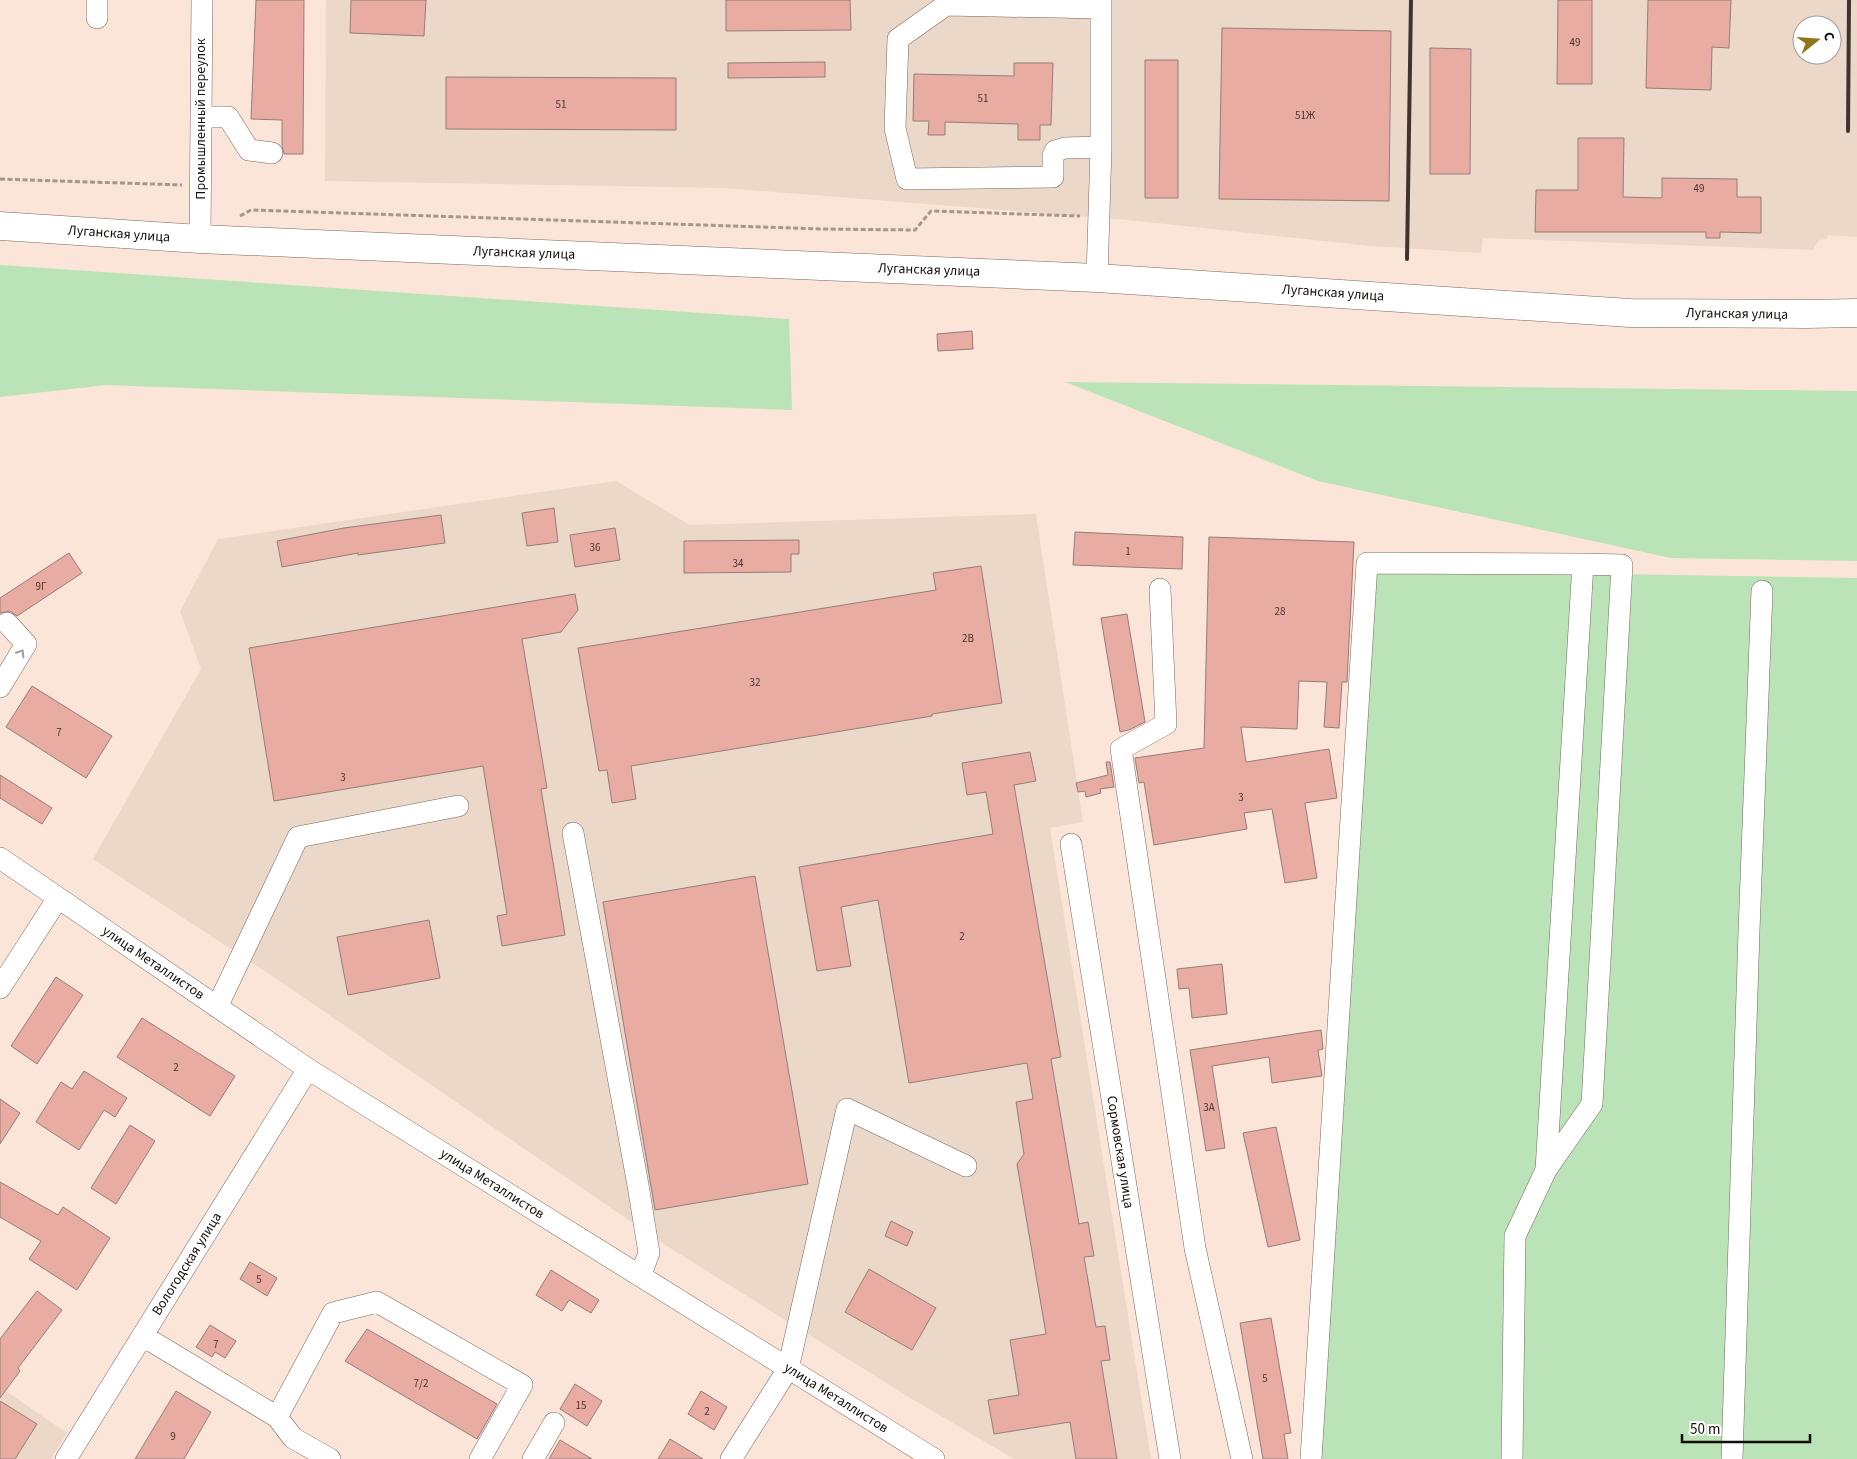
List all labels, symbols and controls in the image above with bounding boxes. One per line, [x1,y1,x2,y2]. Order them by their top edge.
north arrow [1792,15,1842,65]
text: С [1818,30,1839,43]
house number: 49 [1570,35,1580,50]
street label: Промышленный переулок [191,38,211,200]
house number: 51 [978,91,988,106]
house number: 51 [556,97,566,112]
house number: 51Ж [1295,108,1316,123]
house number: 49 [1694,181,1704,196]
street label: Луганская улица [67,220,171,248]
street label: Луганская улица [472,241,576,265]
street label: Луганская улица [877,258,981,282]
street label: Луганская улица [1281,279,1385,307]
street label: Луганская улица [1686,303,1788,325]
house number: 36 [590,540,601,555]
house number: 1 [1125,544,1131,559]
house number: 34 [733,556,744,571]
house number: 9Г [36,579,47,594]
house number: 28 [1275,604,1286,619]
house number: 2В [962,631,974,646]
one-way arrow [14,650,24,659]
house number: 32 [750,675,760,690]
house number: 7 [56,725,62,740]
house number: 3 [340,770,346,785]
house number: 3 [1238,790,1244,805]
street label: улица Металлистов [98,921,208,1005]
house number: 2 [959,929,965,944]
house number: 2 [173,1060,179,1075]
street label: Сормовская улица [1101,1094,1139,1210]
house number: 3А [1203,1100,1215,1115]
street label: улица Металлистов [436,1144,548,1224]
street label: Вологодская улица [147,1209,227,1319]
house number: 5 [256,1272,262,1287]
house number: 7 [213,1337,219,1352]
street label: улица Металлистов [780,1358,892,1438]
house number: 5 [1262,1371,1268,1386]
house number: 7/2 [414,1376,428,1391]
house number: 15 [576,1398,586,1413]
house number: 2 [704,1404,710,1419]
scale bar [1682,1412,1810,1444]
text: 50 m [1690,1419,1720,1440]
house number: 9 [170,1429,176,1444]

